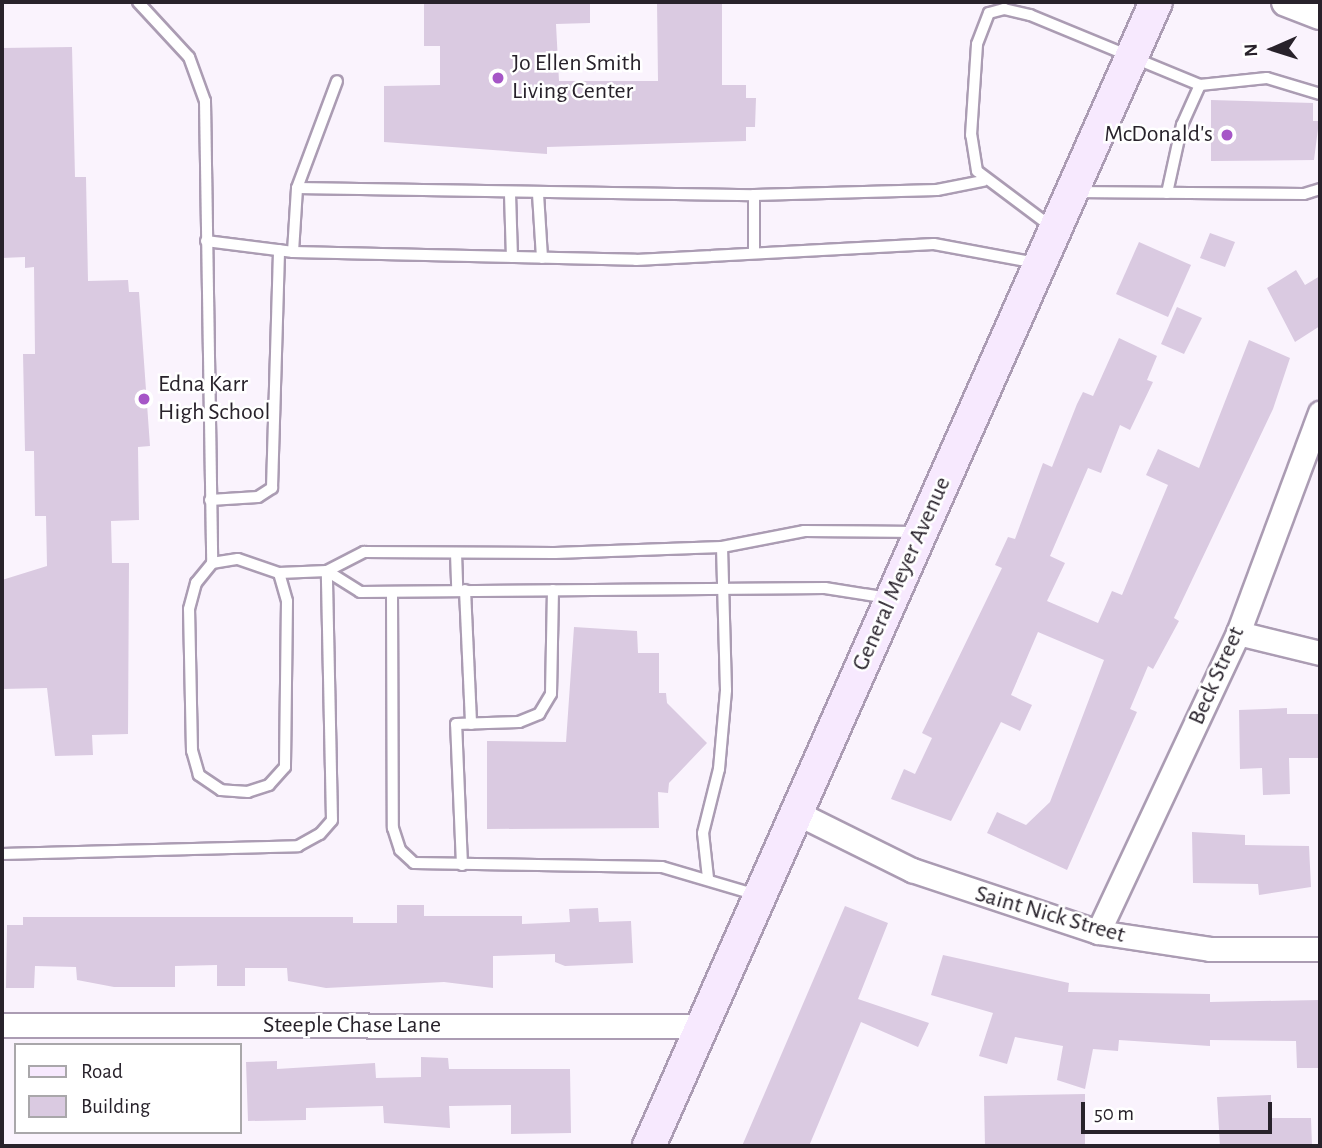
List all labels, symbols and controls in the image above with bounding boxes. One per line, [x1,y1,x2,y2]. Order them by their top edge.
north arrow [1238,14,1308,84]
text: N [1242,43,1261,57]
place label: Jo Ellen Smith Living Center [512,50,642,106]
marker: Jo Ellen Smith Living Center [490,70,506,86]
place label: McDonald's [1104,121,1213,149]
marker: McDonald's [1219,127,1235,143]
place label: Edna Karr High School [158,371,270,427]
marker: Edna Karr High School [136,391,152,407]
street label: General Meyer Avenue [846,473,958,675]
street label: Beck Street [1183,622,1251,730]
street label: Saint Nick Street [972,880,1128,950]
street label: Steeple Chase Lane [263,1012,441,1040]
legend [14,1043,242,1134]
text: Road [81,1061,123,1082]
scale bar [1084,1088,1275,1132]
text: Building [81,1096,150,1117]
text: 50 m [1094,1103,1134,1124]

